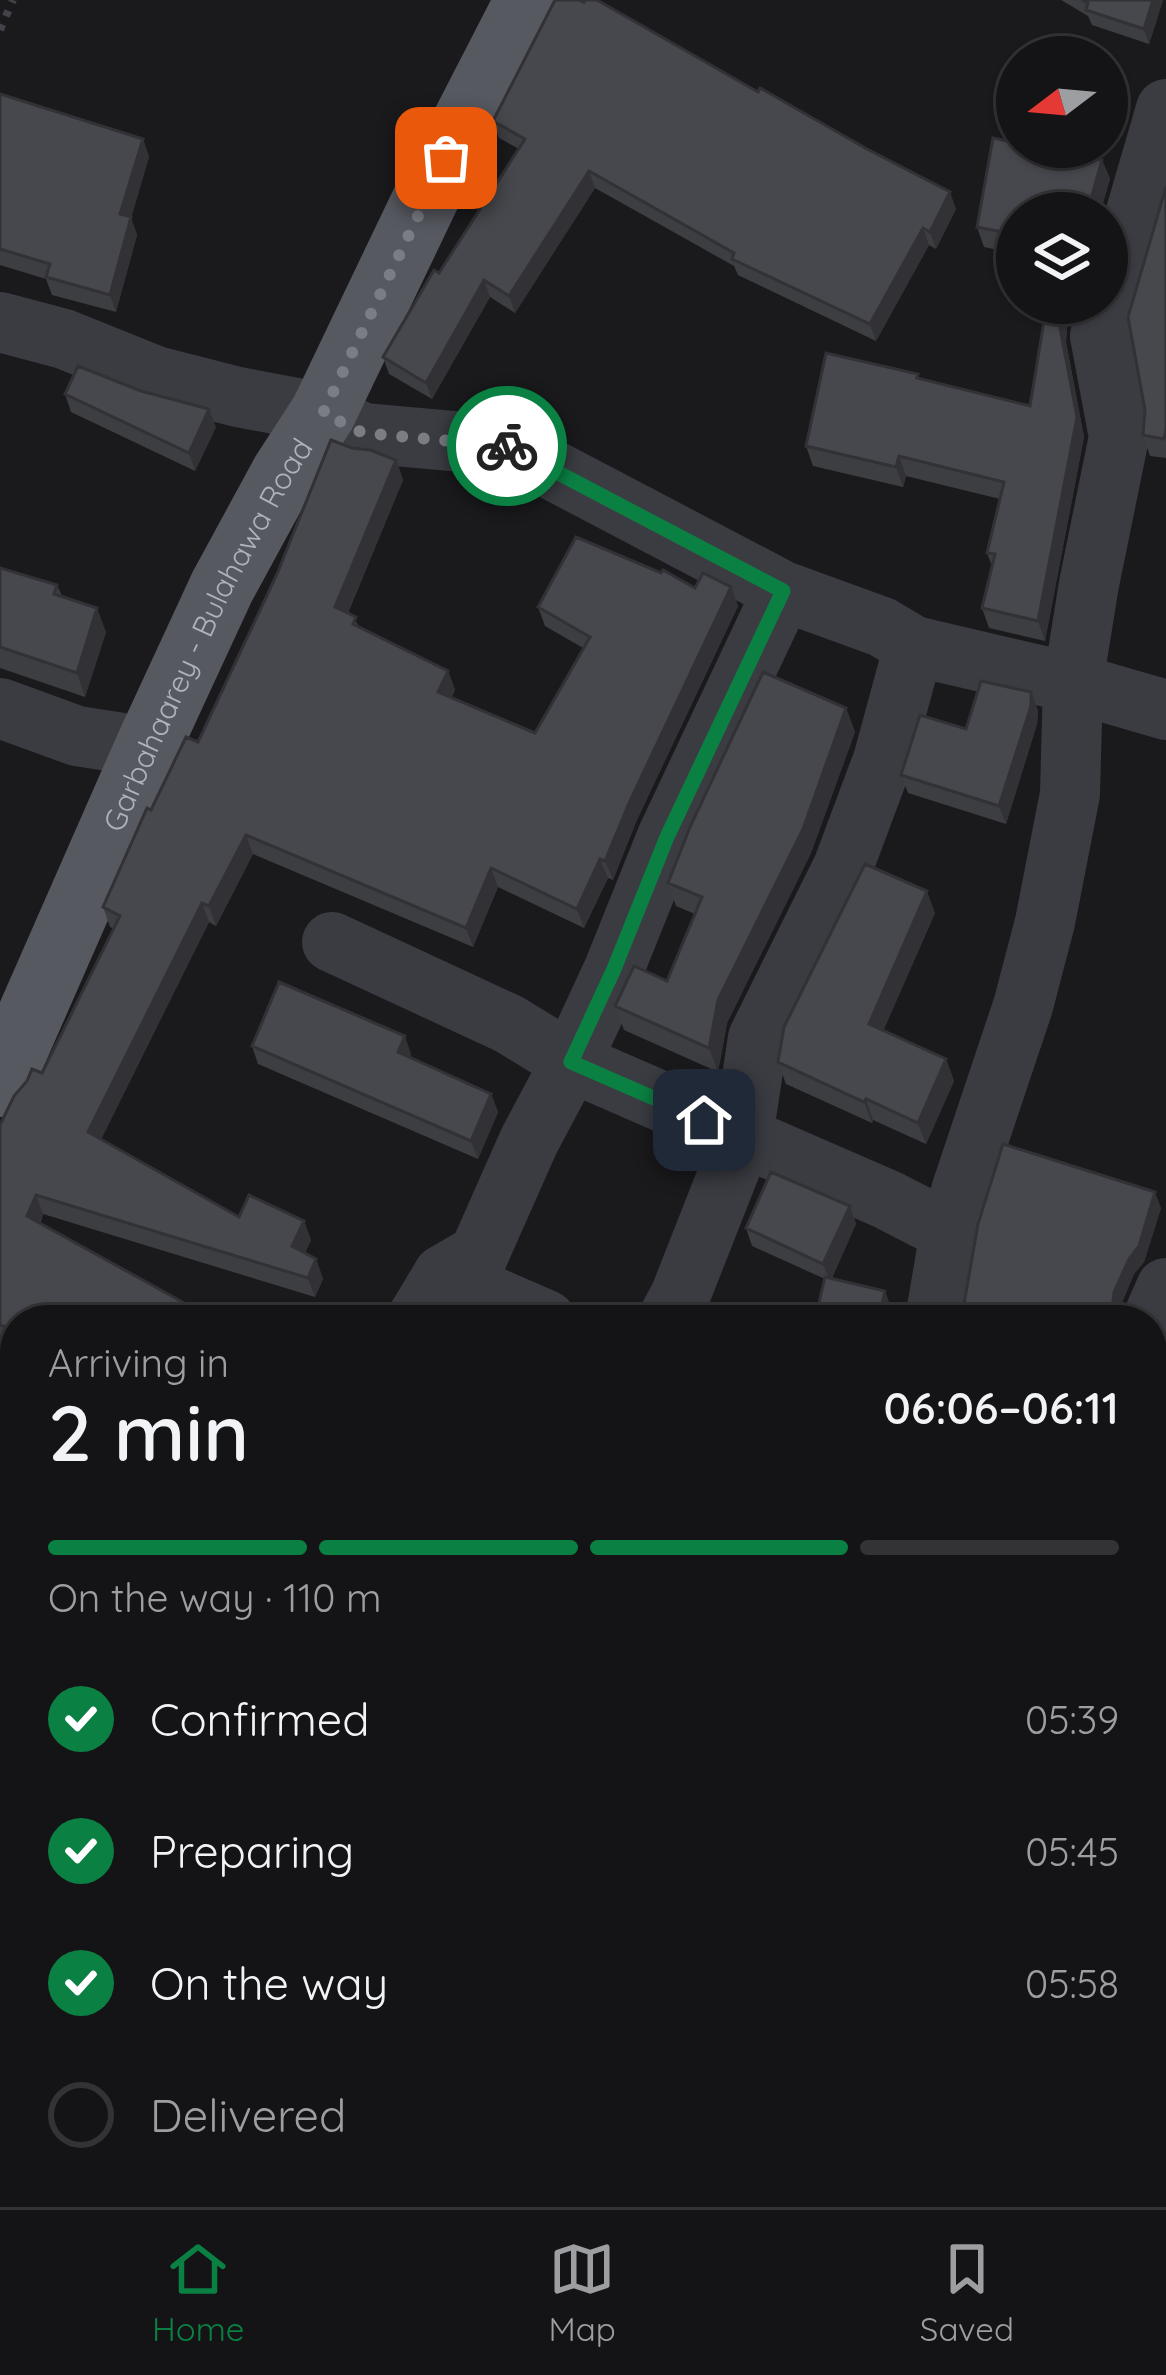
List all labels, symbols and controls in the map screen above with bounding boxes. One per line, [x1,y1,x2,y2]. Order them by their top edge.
north arrow [996,36,1128,168]
map controls [996,36,1128,324]
pin [395,107,497,209]
icon: bag [413,125,479,191]
button: layers [996,192,1128,324]
courier [447,386,567,506]
icon: bike [474,413,540,479]
street label: Garbahaarey - Bulahawa Road [94,431,321,837]
pin [653,1069,755,1171]
icon: home [671,1087,737,1153]
text: Arriving in [48,1338,229,1387]
text: 06:06–06:11 [883,1379,1119,1435]
text: 2 min [48,1383,249,1481]
text: On the way · 110 m [48,1573,382,1622]
icon: check [48,1686,114,1752]
text: Confirmed [150,1691,369,1747]
text: 05:39 [1025,1695,1119,1744]
icon: check [48,1818,114,1884]
text: Preparing [150,1823,354,1879]
text: 05:45 [1025,1827,1119,1876]
icon: check [48,1950,114,2016]
text: On the way [150,1955,388,2011]
text: 05:58 [1025,1959,1119,2008]
text: Delivered [150,2087,346,2143]
tab: Home [152,2236,244,2349]
tab: Map [549,2236,616,2349]
tab: Saved [920,2236,1014,2349]

